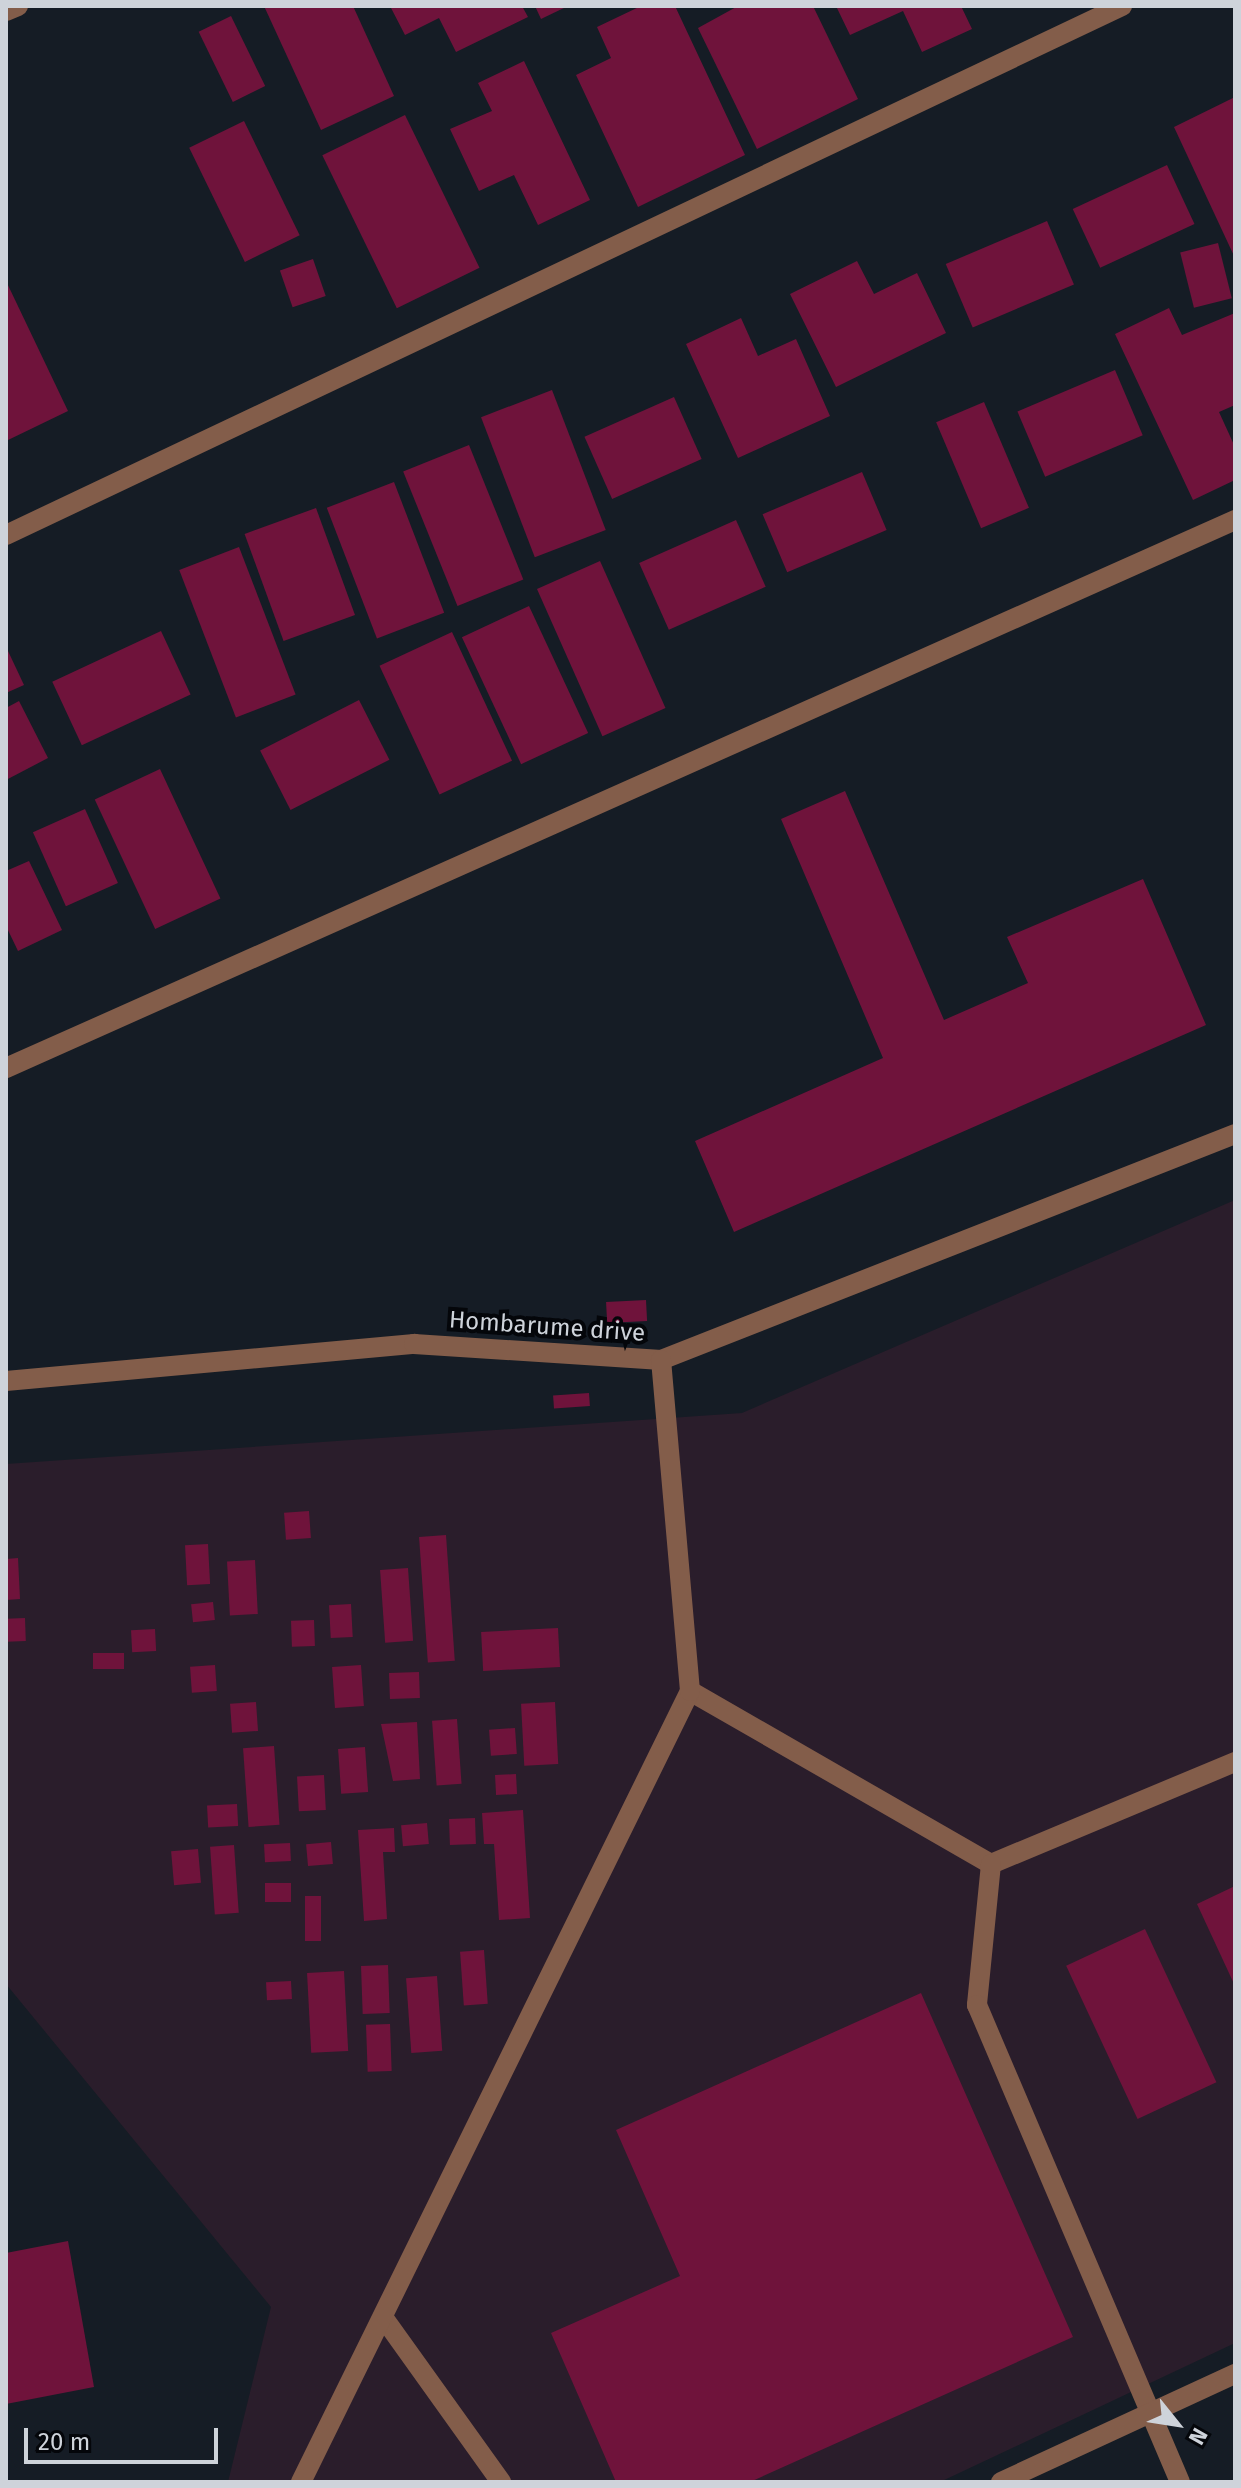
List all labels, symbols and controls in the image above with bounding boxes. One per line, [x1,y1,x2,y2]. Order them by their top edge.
street label: Hombarume drive [448,1306,646,1348]
north arrow [1137,2384,1217,2464]
scale bar [28,2412,222,2462]
text: N [1183,2423,1214,2449]
text: 20 m [38,2428,90,2456]

